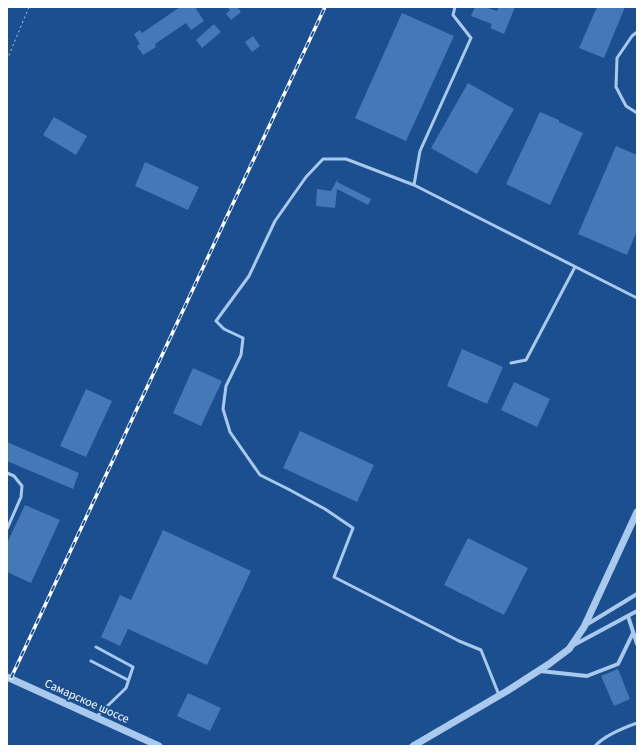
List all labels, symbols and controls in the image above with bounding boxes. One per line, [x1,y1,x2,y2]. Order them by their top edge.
street label: Самарское шоссе [42,675,132,728]

